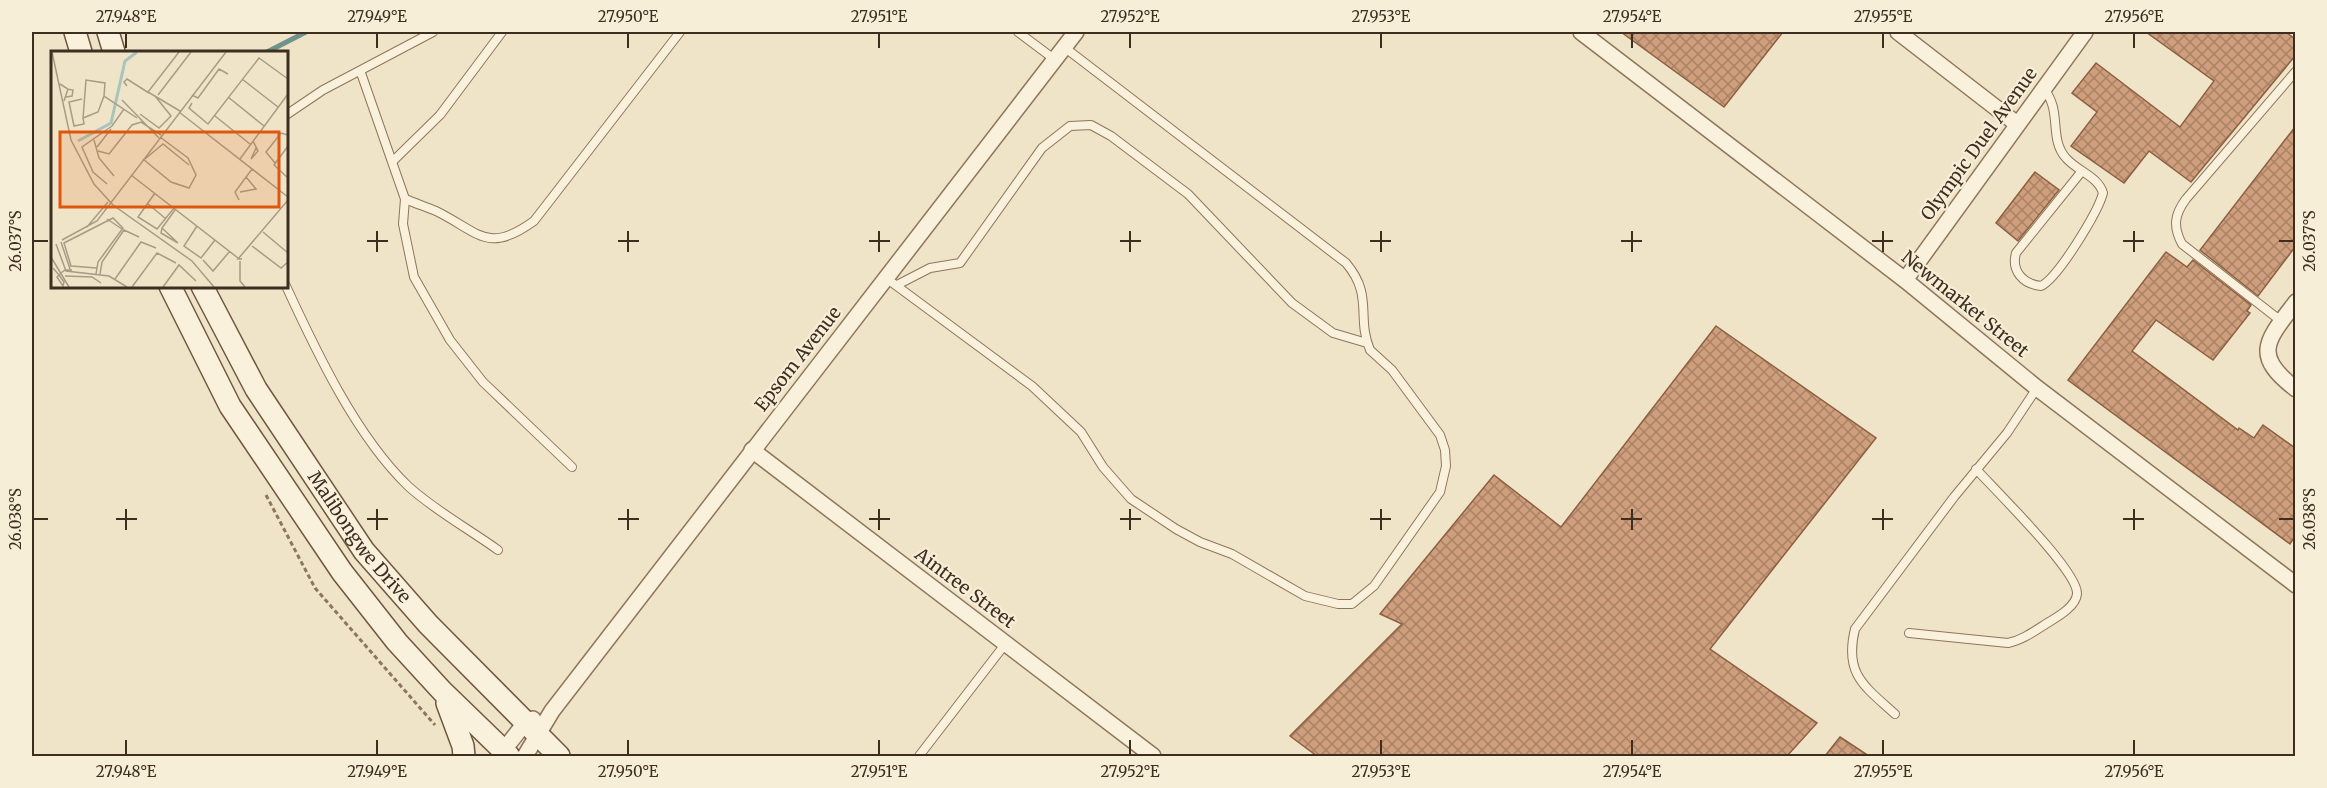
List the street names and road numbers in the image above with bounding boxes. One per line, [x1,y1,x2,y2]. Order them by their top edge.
street label: Olympic Duel Avenue [1915,63,2042,225]
street label: Newmarket Street [1897,245,2034,362]
street label: Epsom Avenue [749,302,846,416]
street label: Malibongwe Drive [303,466,416,608]
street label: Aintree Street [910,542,1020,633]

